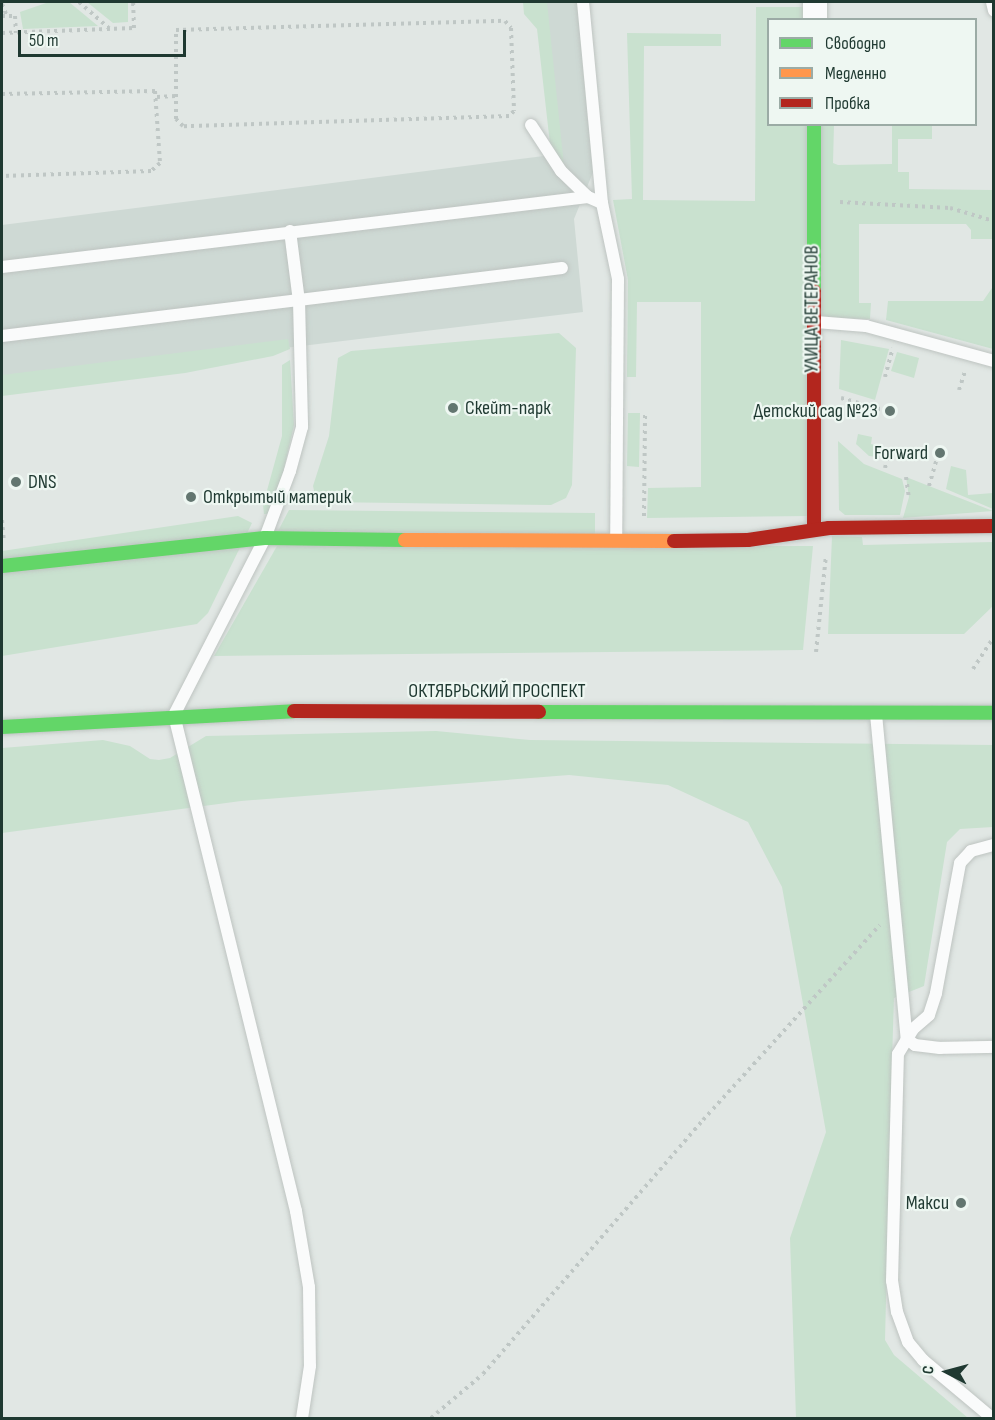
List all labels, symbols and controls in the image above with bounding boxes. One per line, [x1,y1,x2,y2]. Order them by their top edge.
scale bar [21,18,189,56]
legend [767,18,977,126]
text: 50 m [29,30,59,51]
text: Свободно [825,33,886,54]
text: Медленно [825,63,887,84]
text: Пробка [825,93,870,114]
street label: УЛИЦА ВЕТЕРАНОВ [800,245,824,373]
place label: Скейт-парк [465,396,551,420]
place label: Детский сад №23 [753,399,878,423]
marker: Скейт-парк [446,401,460,415]
marker: Детский сад №23 [883,404,897,418]
place label: Forward [874,441,928,465]
marker: Forward [933,446,947,460]
place label: DNS [28,470,57,494]
marker: DNS [9,475,23,489]
place label: Открытый материк [203,485,351,509]
marker: Открытый материк [184,490,198,504]
street label: ОКТЯБРЬСКИЙ ПРОСПЕКТ [408,679,586,703]
place label: Макси [906,1191,949,1215]
marker: Макси [954,1196,968,1210]
north arrow [917,1342,977,1402]
text: С [919,1365,938,1375]

